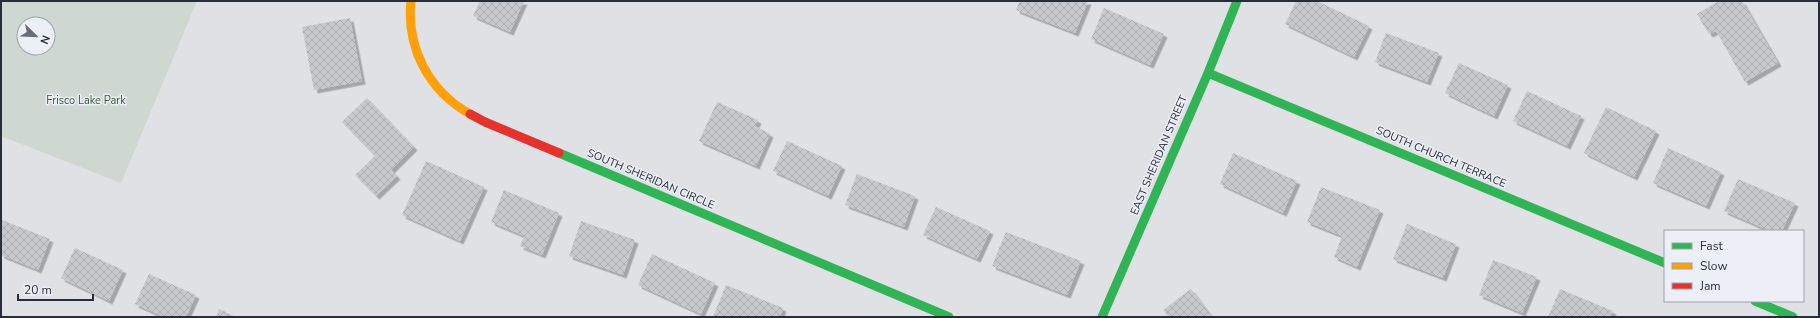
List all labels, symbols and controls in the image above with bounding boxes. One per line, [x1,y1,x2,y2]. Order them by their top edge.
north arrow [16,16,56,56]
text: N [36,33,53,46]
street label: EAST SHERIDAN STREET [1127,92,1191,217]
park label: Frisco Lake Park [46,93,126,108]
street label: SOUTH CHURCH TERRACE [1374,123,1508,191]
street label: SOUTH SHERIDAN CIRCLE [585,145,717,213]
legend [1664,230,1804,302]
text: Fast [1700,238,1723,254]
text: Slow [1700,258,1728,274]
scale bar [18,276,93,302]
text: Jam [1699,278,1721,294]
text: 20 m [24,282,52,298]

